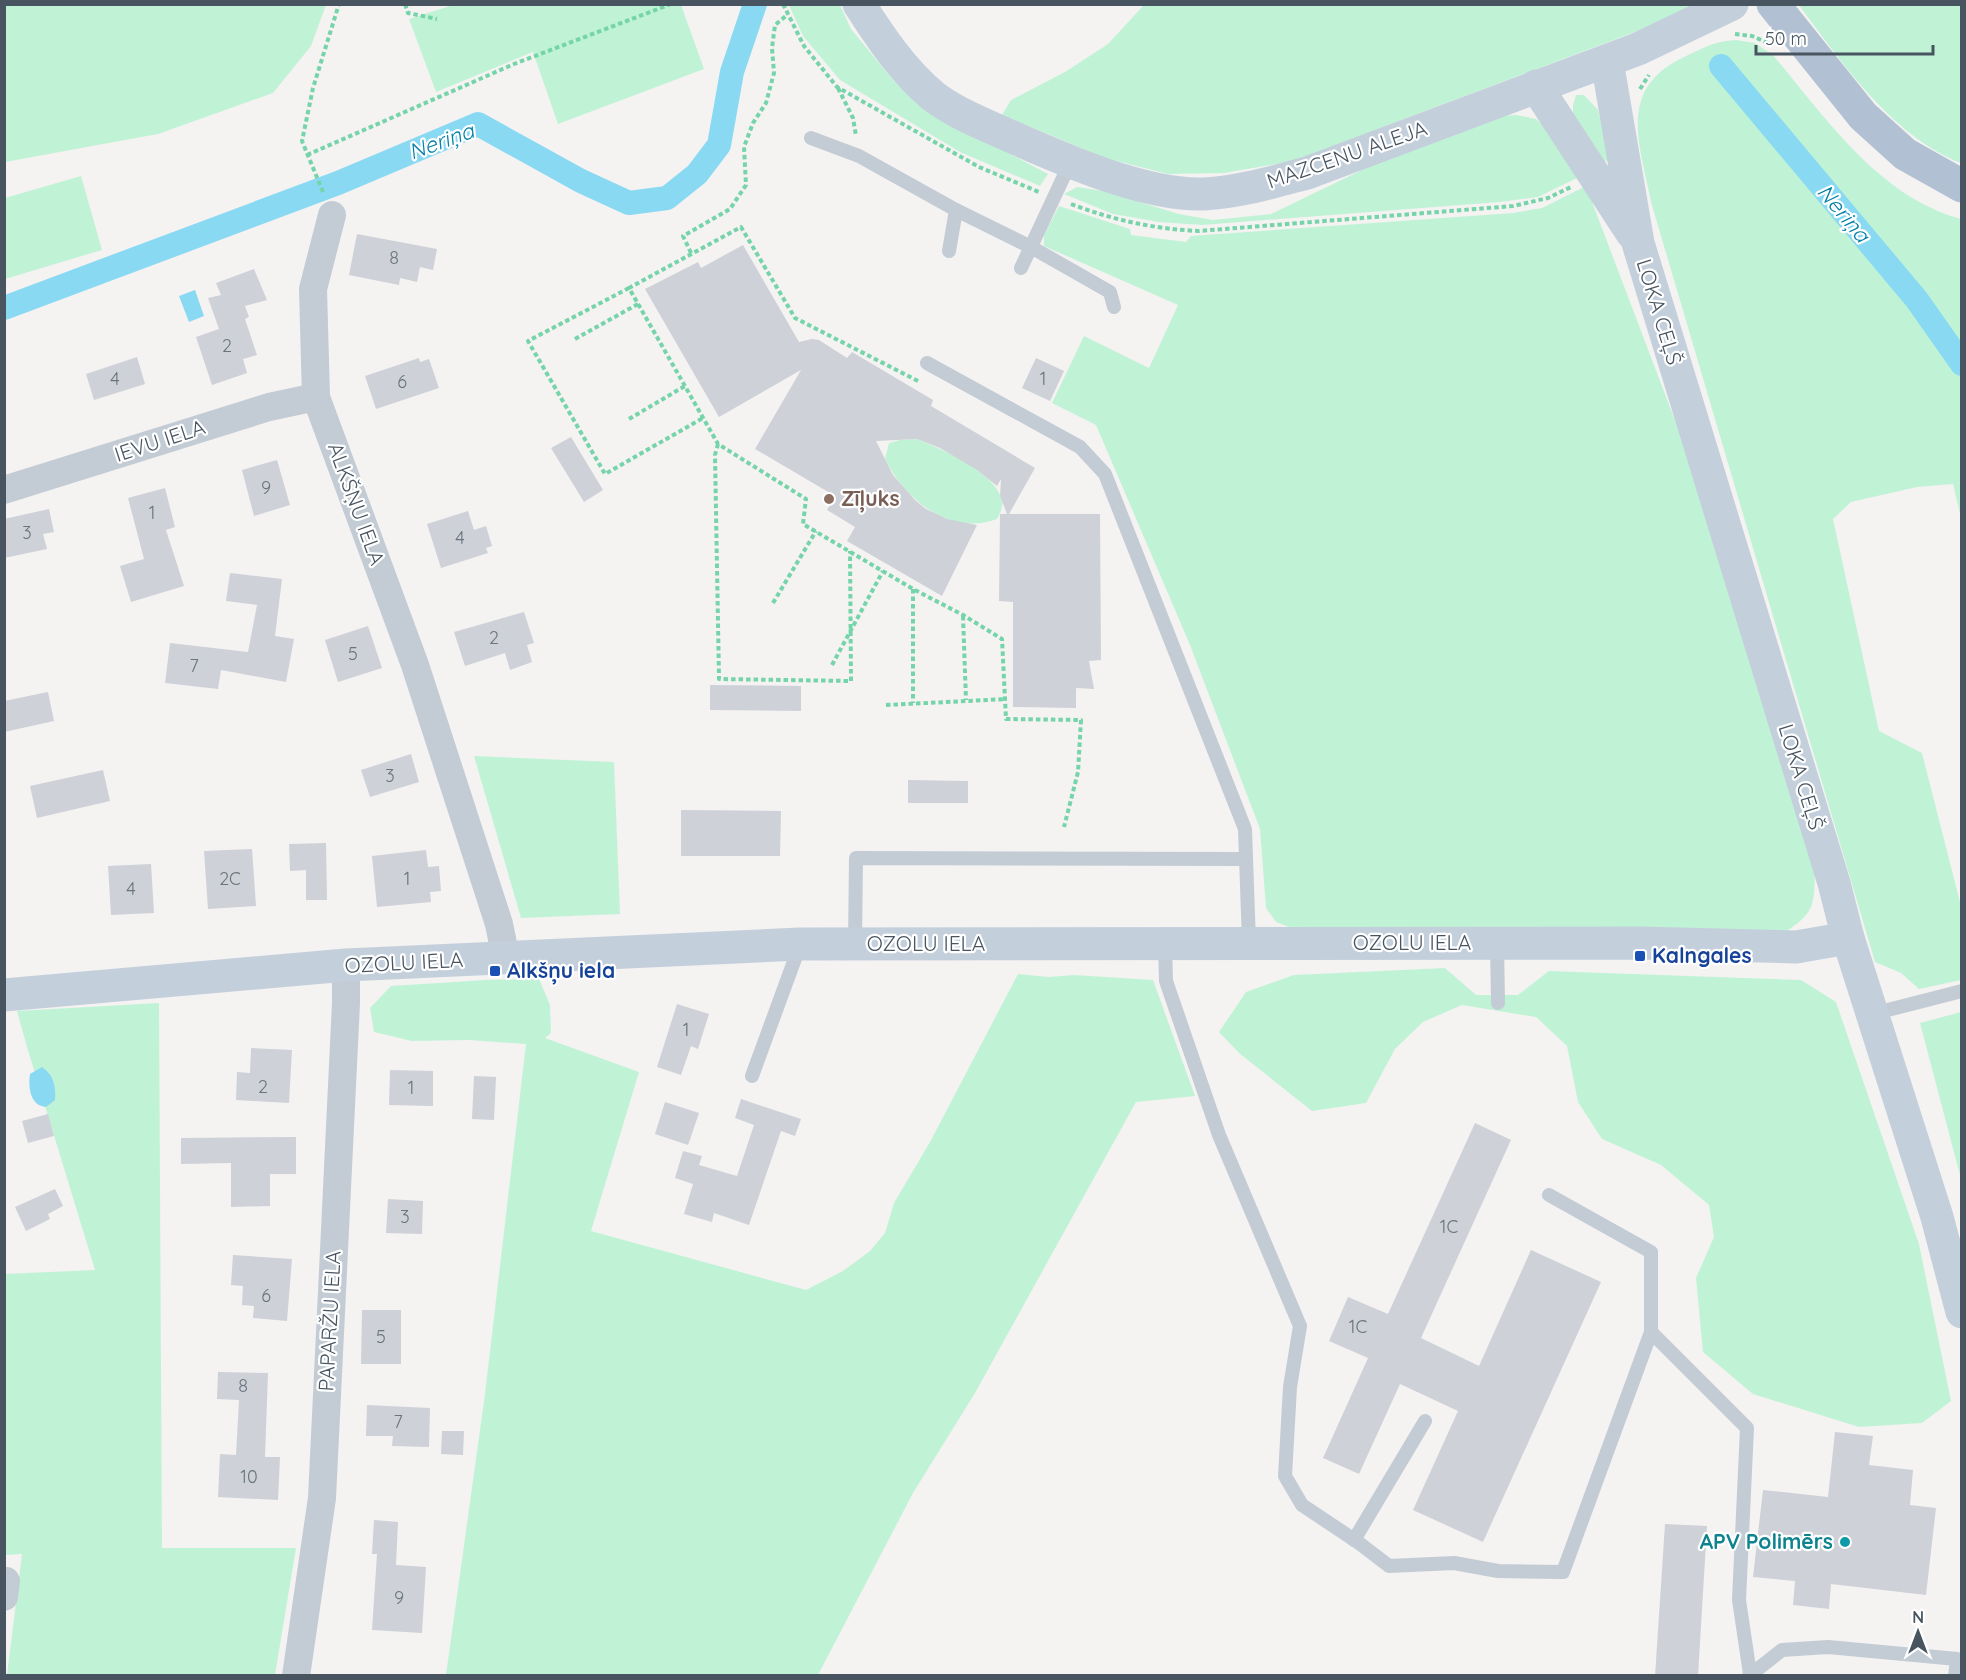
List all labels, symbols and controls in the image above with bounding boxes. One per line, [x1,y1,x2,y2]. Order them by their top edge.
scale bar [1756,18,1933,56]
text: 50 m [1765,27,1807,50]
street label: MAZCENU ALEJA [1263,114,1430,194]
water label: Neriņa [404,116,479,166]
water label: Neriņa [1812,178,1878,249]
house number: 8 [389,246,399,269]
street label: LOKA CEĻŠ [1632,256,1688,368]
house number: 2 [222,334,232,357]
house number: 4 [110,367,120,390]
house number: 1 [1040,367,1046,390]
house number: 6 [397,370,407,393]
street label: IEVU IELA [111,413,208,467]
street label: ALKŠŅU IELA [323,439,391,569]
house number: 9 [261,476,271,499]
place label: Zīļuks [841,485,900,513]
marker: Zīļuks [822,492,836,506]
house number: 1 [149,501,155,524]
house number: 3 [22,521,32,544]
house number: 4 [455,526,465,549]
house number: 2 [489,626,499,649]
house number: 5 [348,642,358,665]
house number: 7 [189,654,199,677]
street label: LOKA CEĻŠ [1774,721,1830,833]
house number: 3 [385,764,395,787]
house number: 2C [219,867,241,890]
house number: 1 [404,867,410,890]
house number: 4 [126,877,136,900]
street label: OZOLU IELA [1353,929,1471,955]
street label: OZOLU IELA [867,930,985,956]
place label: Kalngales [1652,942,1752,968]
street label: OZOLU IELA [344,946,464,978]
marker: Kalngales [1633,949,1647,963]
place label: Alkšņu iela [507,957,615,985]
marker: Alkšņu iela [488,964,502,978]
house number: 1 [683,1018,689,1041]
house number: 2 [258,1075,268,1098]
house number: 1 [408,1076,414,1099]
house number: 3 [400,1205,410,1228]
house number: 1C [1440,1215,1458,1238]
street label: PAPARŽU IELA [312,1250,346,1392]
house number: 6 [261,1284,271,1307]
house number: 1C [1349,1315,1367,1338]
house number: 5 [376,1325,386,1348]
house number: 8 [238,1374,248,1397]
house number: 7 [393,1410,403,1433]
house number: 10 [240,1465,258,1488]
place label: APV Polimērs [1700,1528,1833,1554]
marker: APV Polimērs [1838,1535,1852,1549]
house number: 9 [394,1586,404,1609]
north arrow [1888,1602,1948,1662]
text: N [1912,1607,1924,1627]

